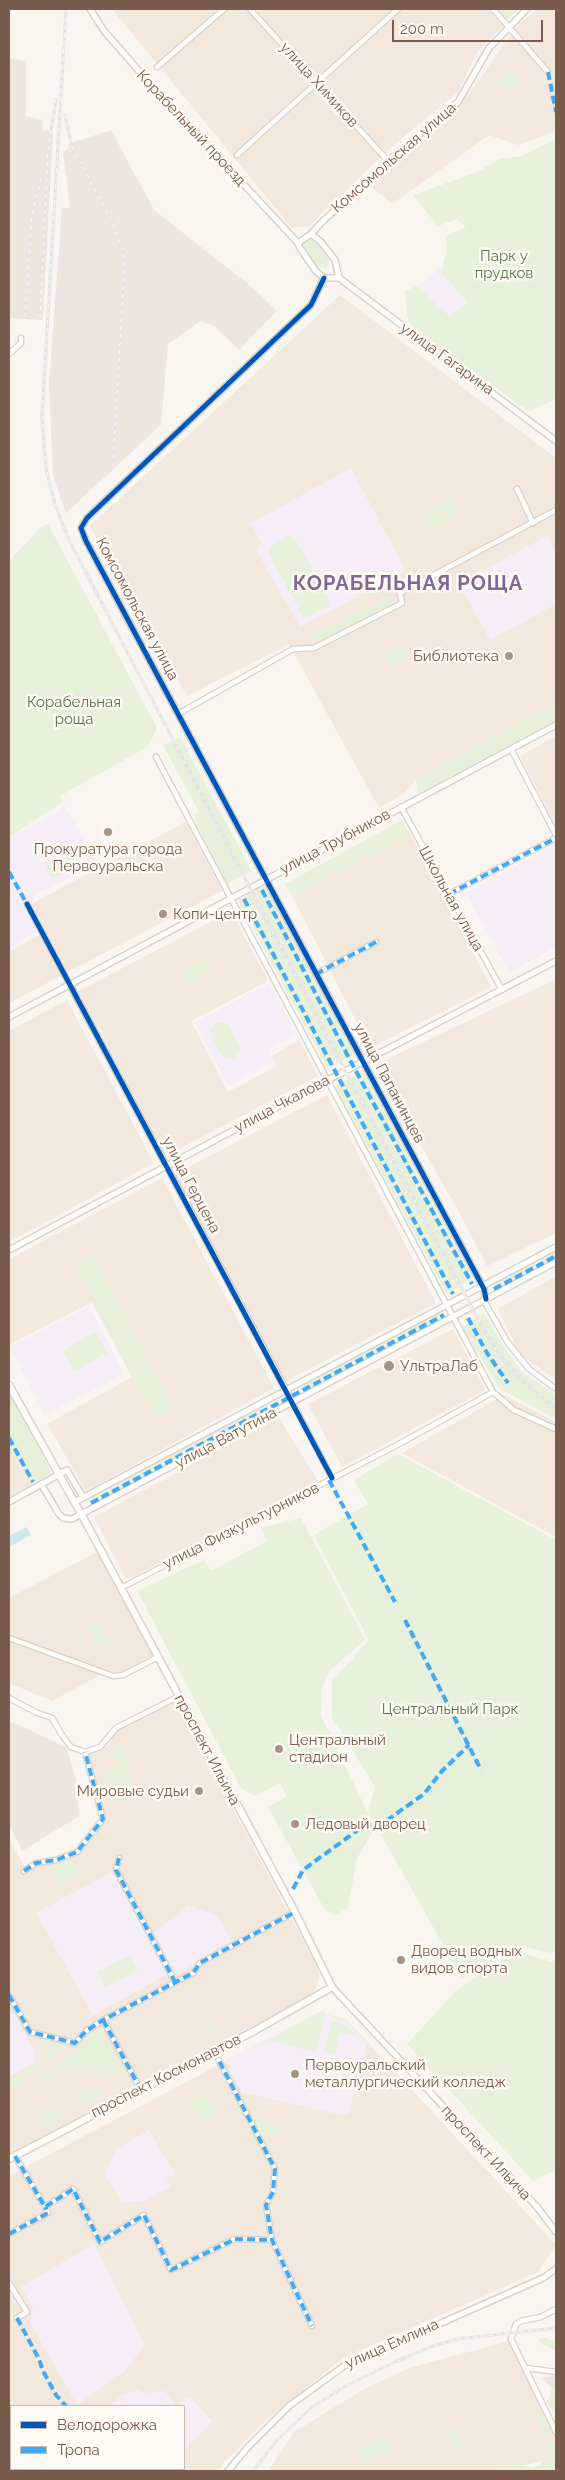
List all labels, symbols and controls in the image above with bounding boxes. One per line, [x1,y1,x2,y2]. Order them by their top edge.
scale bar [395,10,546,42]
text: 200 m [400,20,444,38]
street label: улица Химиков [276,39,362,131]
street label: Корабельный проезд [133,66,249,190]
street label: Комсомольская улица [328,99,460,217]
park label: Парк у прудков [475,247,533,282]
street label: улица Гагарина [397,319,497,399]
street label: Комсомольская улица [92,535,182,683]
district label: КОРАБЕЛЬНАЯ РОЩА [291,572,525,596]
place label: Библиотека [413,647,499,665]
marker: Библиотека [503,650,515,662]
park label: Корабельная роща [27,693,121,728]
street label: улица Трубников [277,805,393,879]
marker: Прокуратура города Первоуральска [102,826,114,838]
place label: Прокуратура города Первоуральска [34,840,182,875]
street label: Школьная улица [415,843,487,955]
place label: Копи-центр [173,905,257,923]
marker: Копи-центр [157,908,169,920]
street label: улица Папанинцев [350,1020,428,1146]
street label: улица Чкалова [231,1071,333,1137]
street label: улица Герцена [158,1134,224,1236]
place label: УльтраЛаб [400,1357,478,1375]
marker: УльтраЛаб [382,1359,396,1373]
street label: улица Ватутина [172,1404,280,1472]
street label: улица Физкультурников [160,1479,322,1573]
street label: проспект Ильича [170,1691,244,1809]
park label: Центральный Парк [382,1700,518,1718]
place label: Центральный стадион [289,1731,386,1766]
marker: Центральный стадион [273,1743,285,1755]
place label: Мировые судьи [77,1782,189,1800]
marker: Мировые судьи [193,1785,205,1797]
place label: Ледовый дворец [305,1815,426,1833]
marker: Ледовый дворец [289,1818,301,1830]
place label: Дворец водных видов спорта [411,1942,522,1977]
marker: Дворец водных видов спорта [395,1954,407,1966]
street label: проспект Космонавтов [88,2030,244,2122]
place label: Первоуральский металлургический колледж [305,2056,506,2091]
marker: Первоуральский металлургический колледж [289,2068,301,2080]
street label: проспект Ильича [437,2102,535,2204]
street label: улица Емлина [343,2315,441,2373]
legend [10,2405,185,2470]
text: Велодорожка [57,2416,157,2434]
text: Тропа [57,2441,100,2459]

